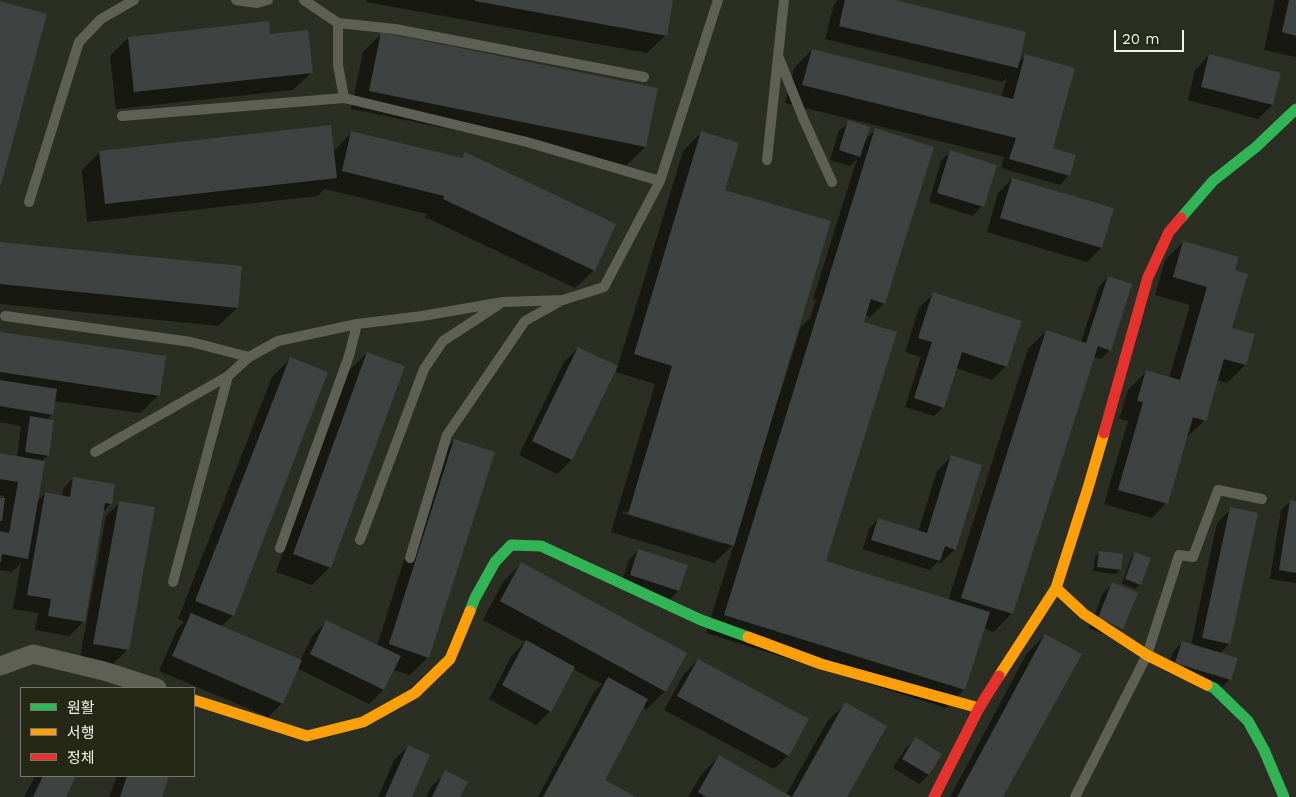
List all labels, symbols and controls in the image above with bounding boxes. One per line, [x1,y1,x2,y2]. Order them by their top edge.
scale bar [1116,20,1186,52]
text: 20 m [1122,30,1160,48]
legend [20,687,195,777]
text: 원활 [67,699,95,717]
text: 서행 [67,724,95,742]
text: 정체 [67,749,95,767]

